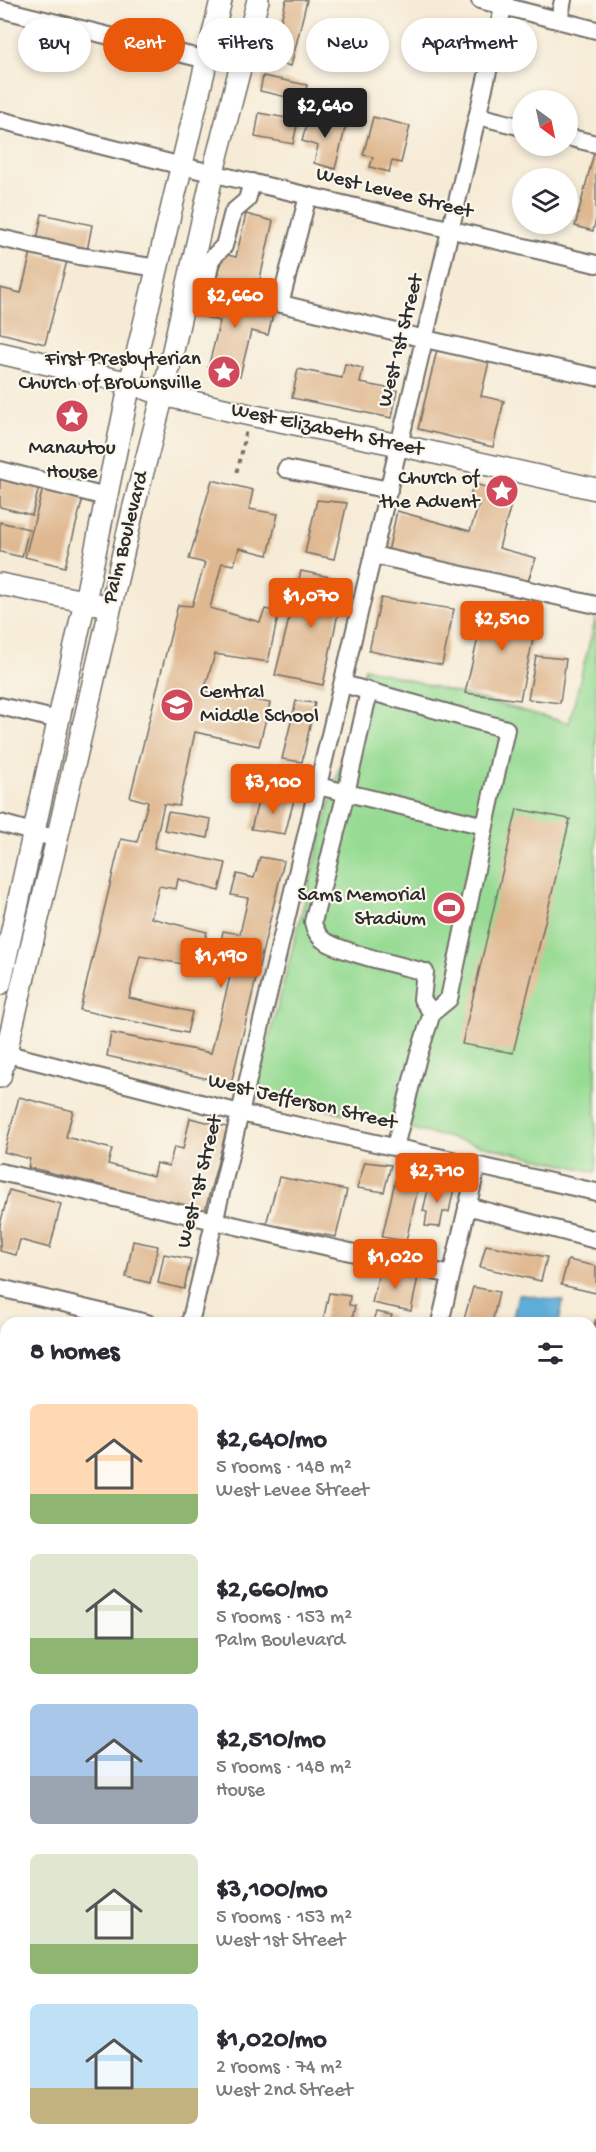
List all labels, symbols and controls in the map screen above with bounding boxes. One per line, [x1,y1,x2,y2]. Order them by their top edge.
chip: Buy [18,18,91,72]
chip: Rent [103,18,185,72]
chip: Filters [197,18,294,72]
chip: New [306,18,389,72]
chip: Apartment [401,18,537,72]
pin: $2,640 [276,88,374,139]
north arrow [512,90,578,156]
map controls [512,90,578,234]
text: $2,640 [297,96,353,119]
street label: West Levee Street [313,162,477,226]
button: layers [512,168,578,234]
street label: West 1st Street [373,270,431,410]
pin: $2,660 [186,278,284,329]
text: $2,660 [207,286,263,309]
place label: First Presbyterian Church of Brownsville [18,348,202,397]
place icon: First Presbyterian Church of Brownsville [206,354,242,390]
place icon: Manautou House [54,398,90,434]
street label: West Elizabeth Street [229,398,428,464]
place label: Manautou House [28,437,116,486]
place label: Church of the Advent [378,467,481,516]
street label: Palm Boulevard [98,468,156,608]
place icon: Church of the Advent [484,473,520,509]
pin: $1,070 [262,578,360,629]
text: $1,070 [283,586,339,609]
pin: $2,510 [453,601,551,652]
text: $2,510 [474,609,530,632]
place label: Central Middle School [200,681,319,730]
school or university icon: Central Middle School [159,687,195,723]
pin: $3,100 [224,764,322,815]
text: $3,100 [245,772,301,795]
place label: Sams Memorial Stadium [297,884,426,933]
sports icon: Sams Memorial Stadium [431,890,467,926]
pin: $1,190 [172,938,270,989]
text: $1,190 [195,946,247,969]
street label: West Jefferson Street [205,1069,401,1137]
street label: West 1st Street [172,1111,230,1251]
pin: $2,710 [388,1153,486,1204]
text: $2,710 [410,1161,464,1184]
pin: $1,020 [346,1239,444,1290]
text: $1,020 [367,1247,423,1270]
icon: filters [534,1337,567,1370]
text: 8 homes [30,1338,119,1369]
text: $2,640/mo [216,1426,327,1457]
icon: home [78,1428,150,1500]
text: 5 rooms · 148 m² [216,1457,352,1480]
text: West Levee Street [216,1480,369,1503]
text: $2,660/mo [216,1576,328,1607]
icon: home [78,1578,150,1650]
text: 5 rooms · 153 m² [216,1607,352,1630]
text: Palm Boulevard [216,1630,345,1653]
text: $2,510/mo [216,1726,326,1757]
icon: home [78,1728,150,1800]
text: 5 rooms · 148 m² [216,1757,352,1780]
text: House [216,1780,265,1803]
text: $3,100/mo [216,1876,328,1907]
icon: home [78,1878,150,1950]
text: 5 rooms · 153 m² [216,1907,352,1930]
text: West 1st Street [216,1930,345,1953]
text: $1,020/mo [216,2026,327,2057]
icon: home [78,2028,150,2100]
text: 2 rooms · 74 m² [216,2057,342,2080]
text: West 2nd Street [216,2080,353,2103]

